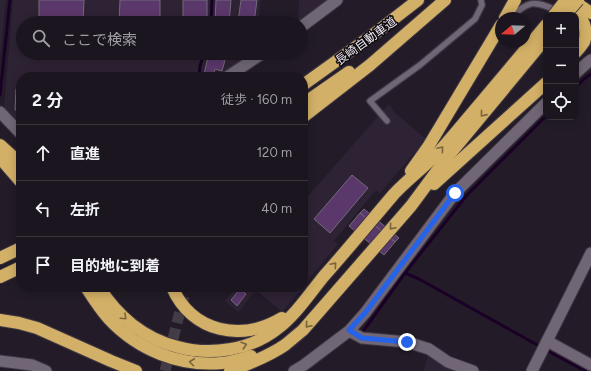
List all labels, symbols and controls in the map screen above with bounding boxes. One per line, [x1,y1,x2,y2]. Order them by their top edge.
north arrow [495,12,531,48]
map controls [543,12,579,120]
button: + [543,12,579,48]
street label: 長崎自動車道 [333,14,399,68]
search box [16,16,308,60]
icon: search [30,27,52,49]
text: ここで検索 [62,31,137,49]
button: − [543,48,579,84]
button: locate [543,84,579,120]
text: 2 分 [32,90,63,110]
text: 徒歩 · 160 m [221,92,292,107]
one-way arrow [480,110,487,117]
icon: ahead [32,142,54,164]
text: 直進 [70,145,100,163]
text: 120 m [257,145,292,160]
one-way arrow [436,146,444,154]
route start [446,184,464,202]
icon: left [32,198,54,220]
text: 左折 [70,201,100,219]
text: 40 m [261,201,292,216]
one-way arrow [390,222,397,229]
icon: arrive [32,254,54,276]
text: 目的地に到着 [70,257,160,275]
one-way arrow [329,262,337,270]
one-way arrow [119,312,127,320]
one-way arrow [305,320,312,328]
route end [398,333,416,351]
one-way arrow [240,342,247,350]
one-way arrow [189,358,195,367]

